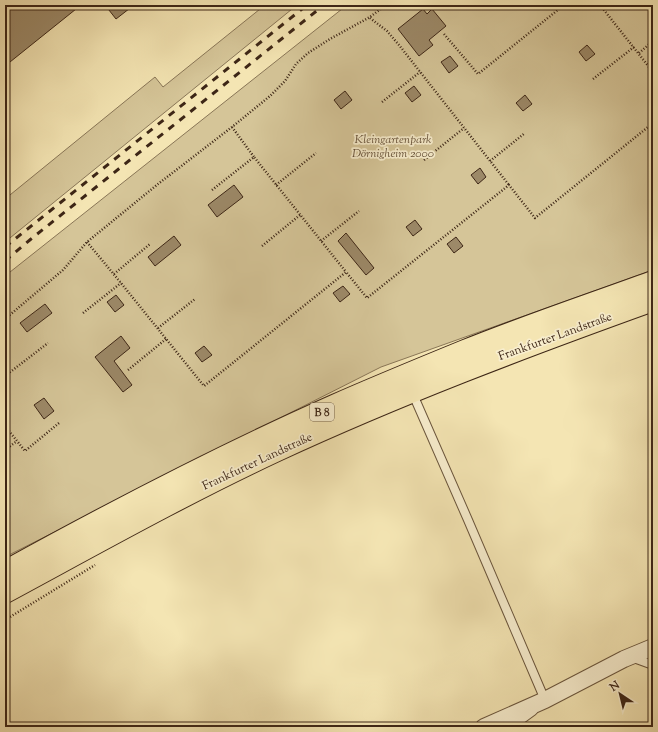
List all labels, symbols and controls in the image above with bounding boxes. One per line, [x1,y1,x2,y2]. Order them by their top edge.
park label: Kleingartenpark Dörnigheim 2000 [352,131,434,163]
street label: Frankfurter Landstraße [496,308,615,366]
road number: B 8 [310,403,334,421]
street label: Frankfurter Landstraße [199,428,316,495]
north arrow [600,674,640,714]
text: N [606,677,623,696]

